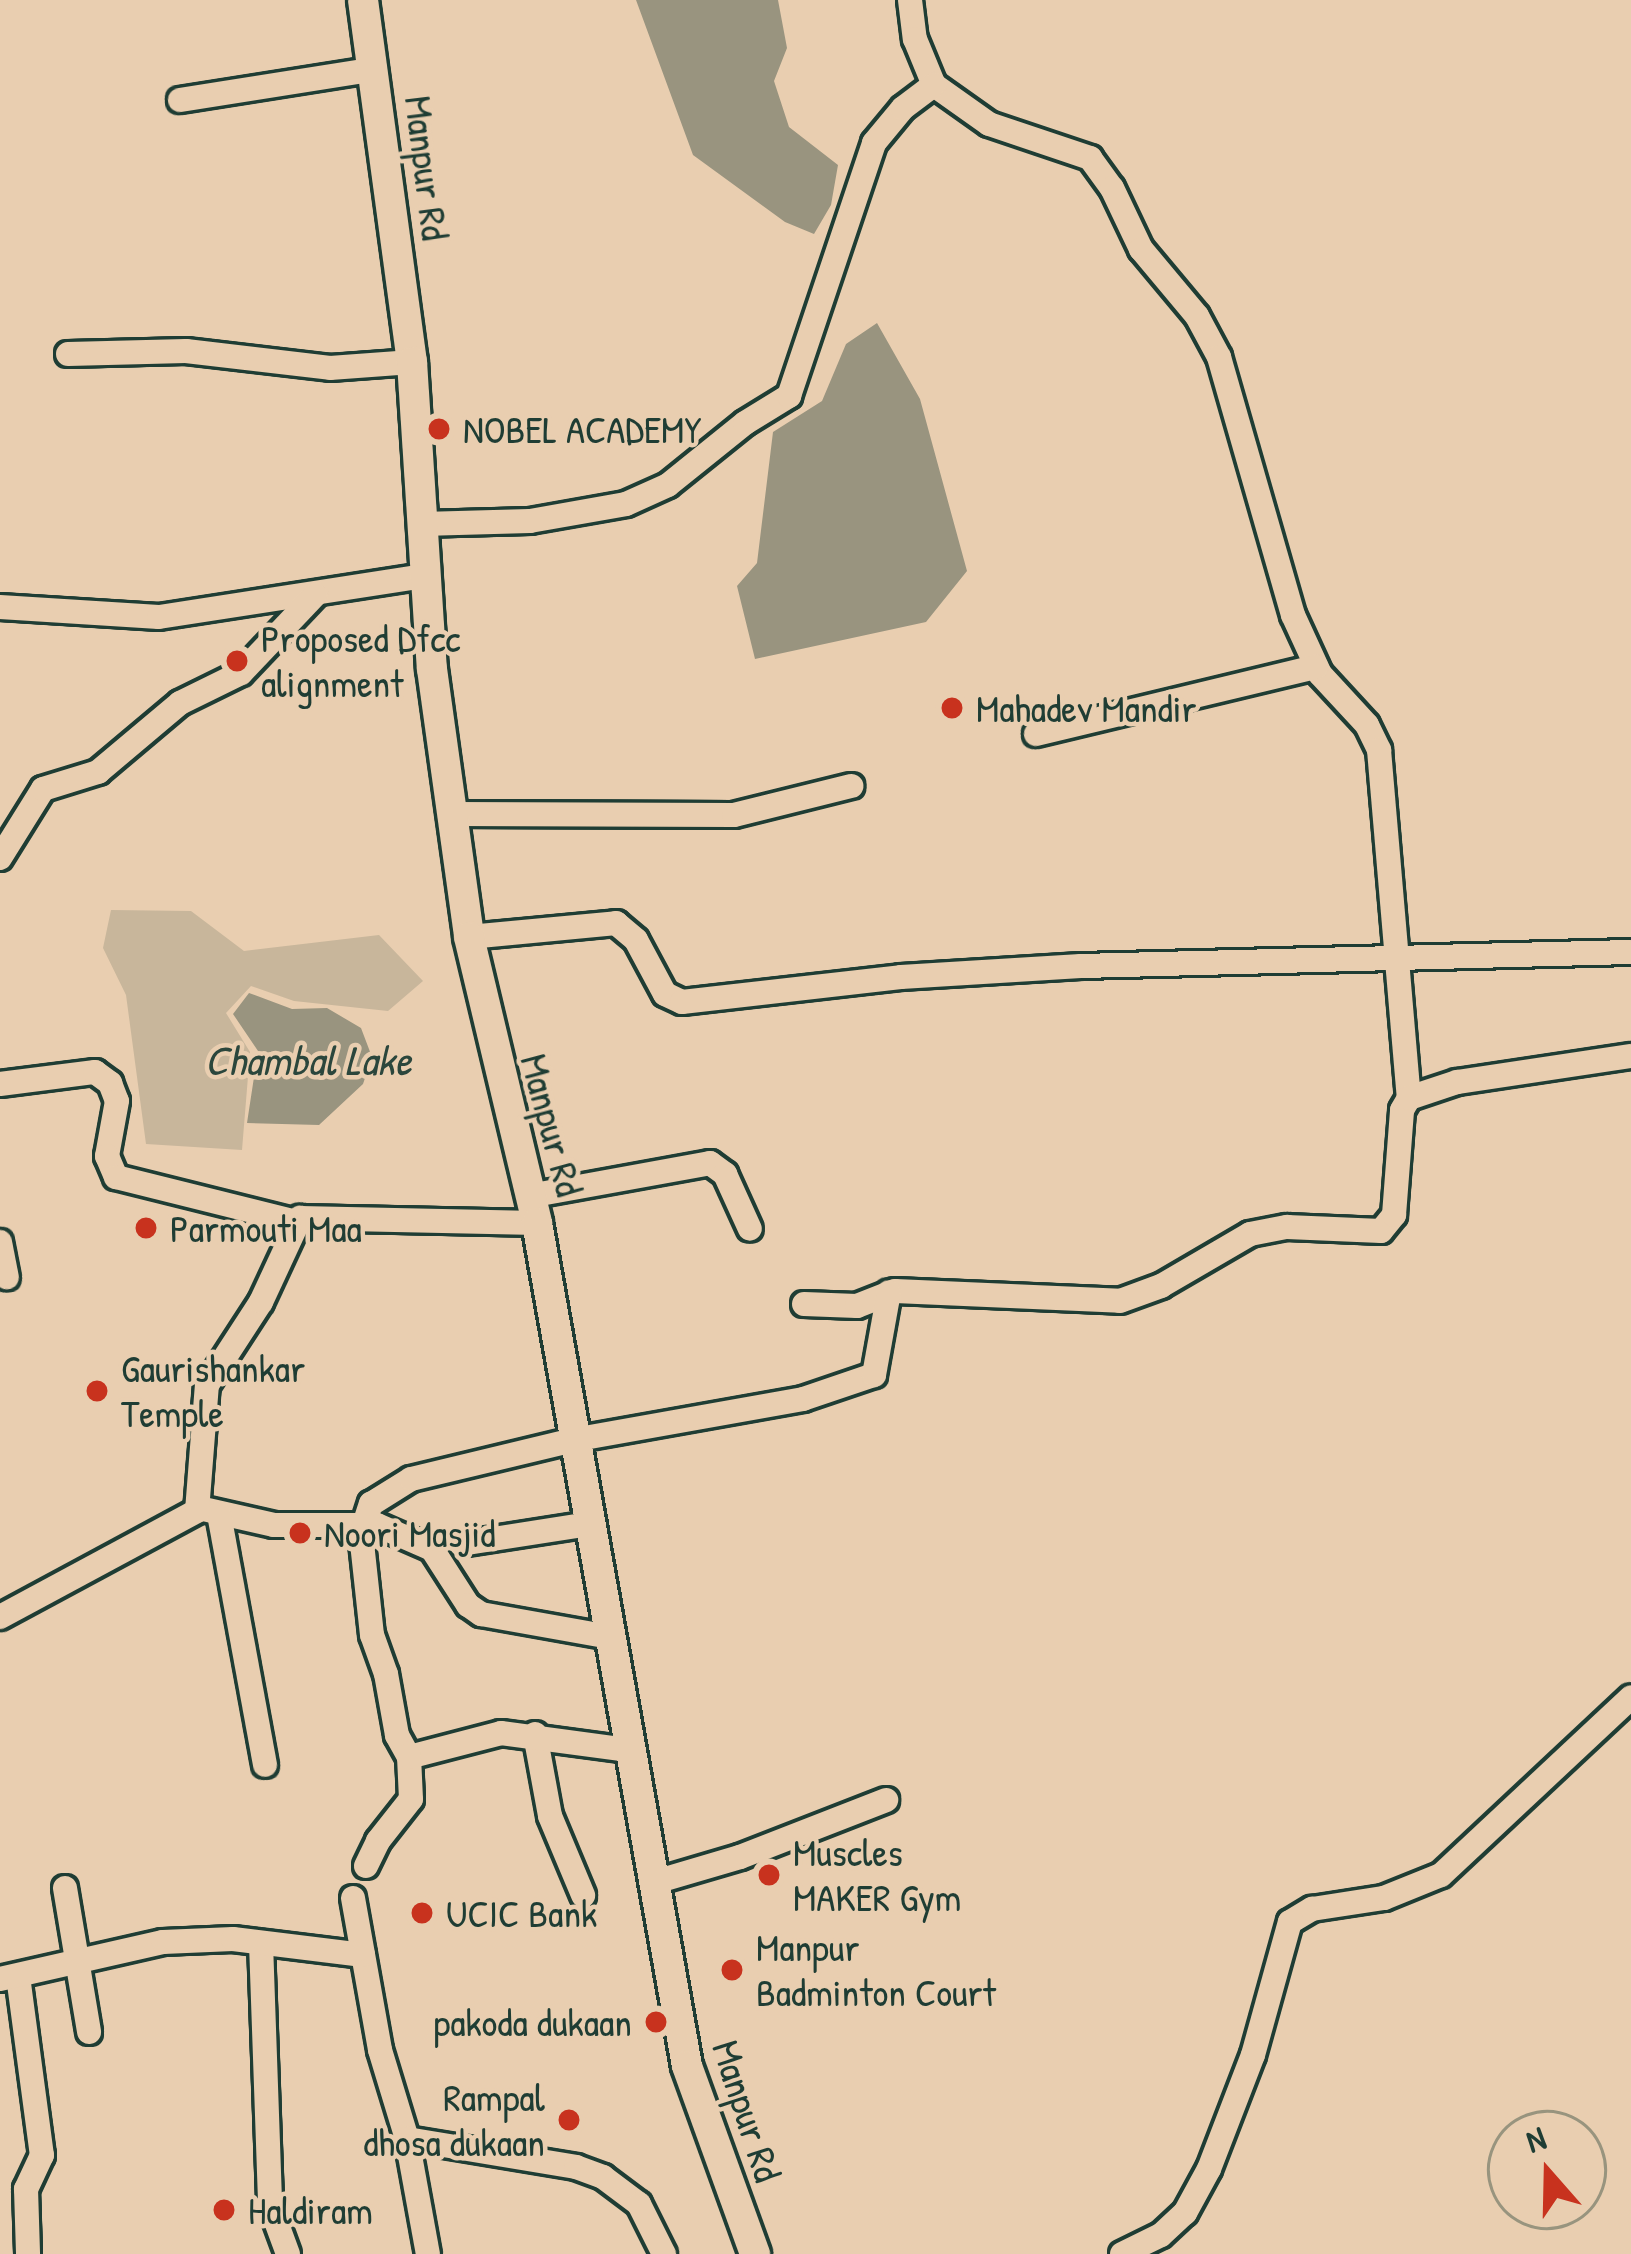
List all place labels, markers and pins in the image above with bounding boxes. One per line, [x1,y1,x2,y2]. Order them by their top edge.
place label: NOBEL ACADEMY [463,406,702,452]
marker: NOBEL ACADEMY [426,416,452,442]
place label: Proposed Dfcc alignment [261,616,460,707]
marker: Proposed Dfcc alignment [224,648,250,674]
place label: Mahadev Mandir [976,685,1197,731]
marker: Mahadev Mandir [939,695,965,721]
place label: Parmouti Maa [170,1205,362,1251]
marker: Parmouti Maa [133,1215,159,1241]
place label: Gaurishankar Temple [121,1346,305,1437]
marker: Gaurishankar Temple [84,1378,110,1404]
place label: Noori Masjid [324,1510,496,1556]
marker: Noori Masjid [287,1520,313,1546]
place label: Muscles MAKER Gym [793,1830,961,1921]
marker: Muscles MAKER Gym [756,1862,782,1888]
place label: UCIC Bank [446,1890,597,1936]
marker: UCIC Bank [409,1900,435,1926]
place label: Manpur Badminton Court [756,1925,996,2016]
marker: Manpur Badminton Court [719,1957,745,1983]
place label: pakoda dukaan [433,1999,632,2045]
marker: pakoda dukaan [643,2009,669,2035]
place label: Rampal dhosa dukaan [363,2075,545,2166]
marker: Rampal dhosa dukaan [556,2107,582,2133]
place label: Haldiram [248,2187,373,2233]
marker: Haldiram [211,2197,237,2223]

